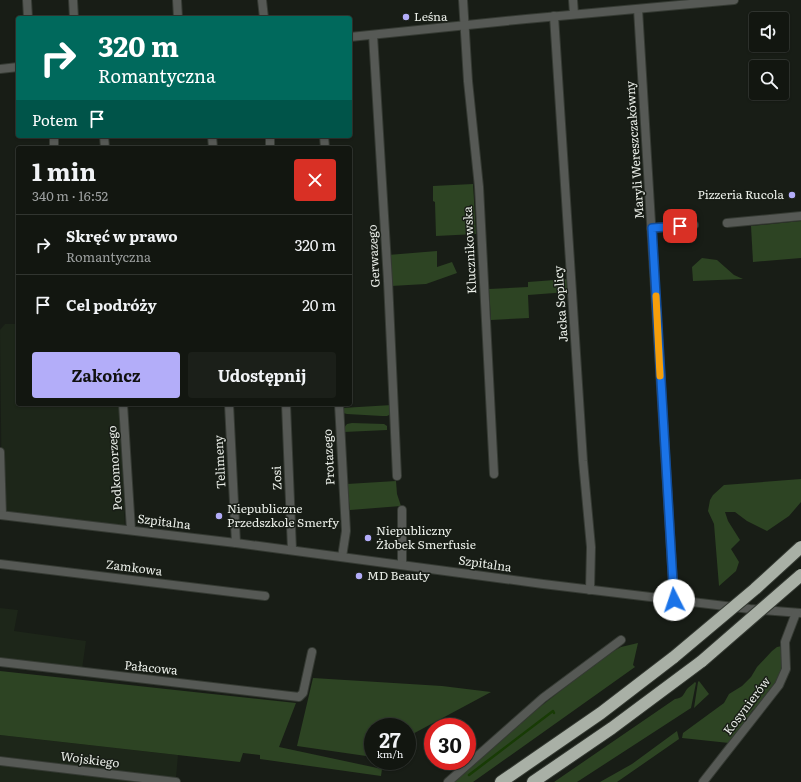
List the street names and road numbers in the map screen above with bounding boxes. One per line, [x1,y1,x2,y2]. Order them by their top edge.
street label: Maryli Wereszczakówny [620,80,648,220]
street label: Klucznikowska [458,205,480,294]
street label: Gerwazego [362,224,384,288]
street label: Jacka Soplicy [548,265,572,343]
street label: Podkomorzego [102,425,126,511]
street label: Protazego [318,428,338,486]
street label: Telimeny [209,435,229,489]
street label: Zosi [267,466,285,490]
street label: Szpitalna [136,509,192,533]
street label: Szpitalna [457,550,513,576]
street label: Zamkowa [105,555,164,579]
street label: Pałacowa [123,655,179,679]
street label: Kosynierów [718,672,774,738]
street label: Wojskiego [60,746,121,772]

